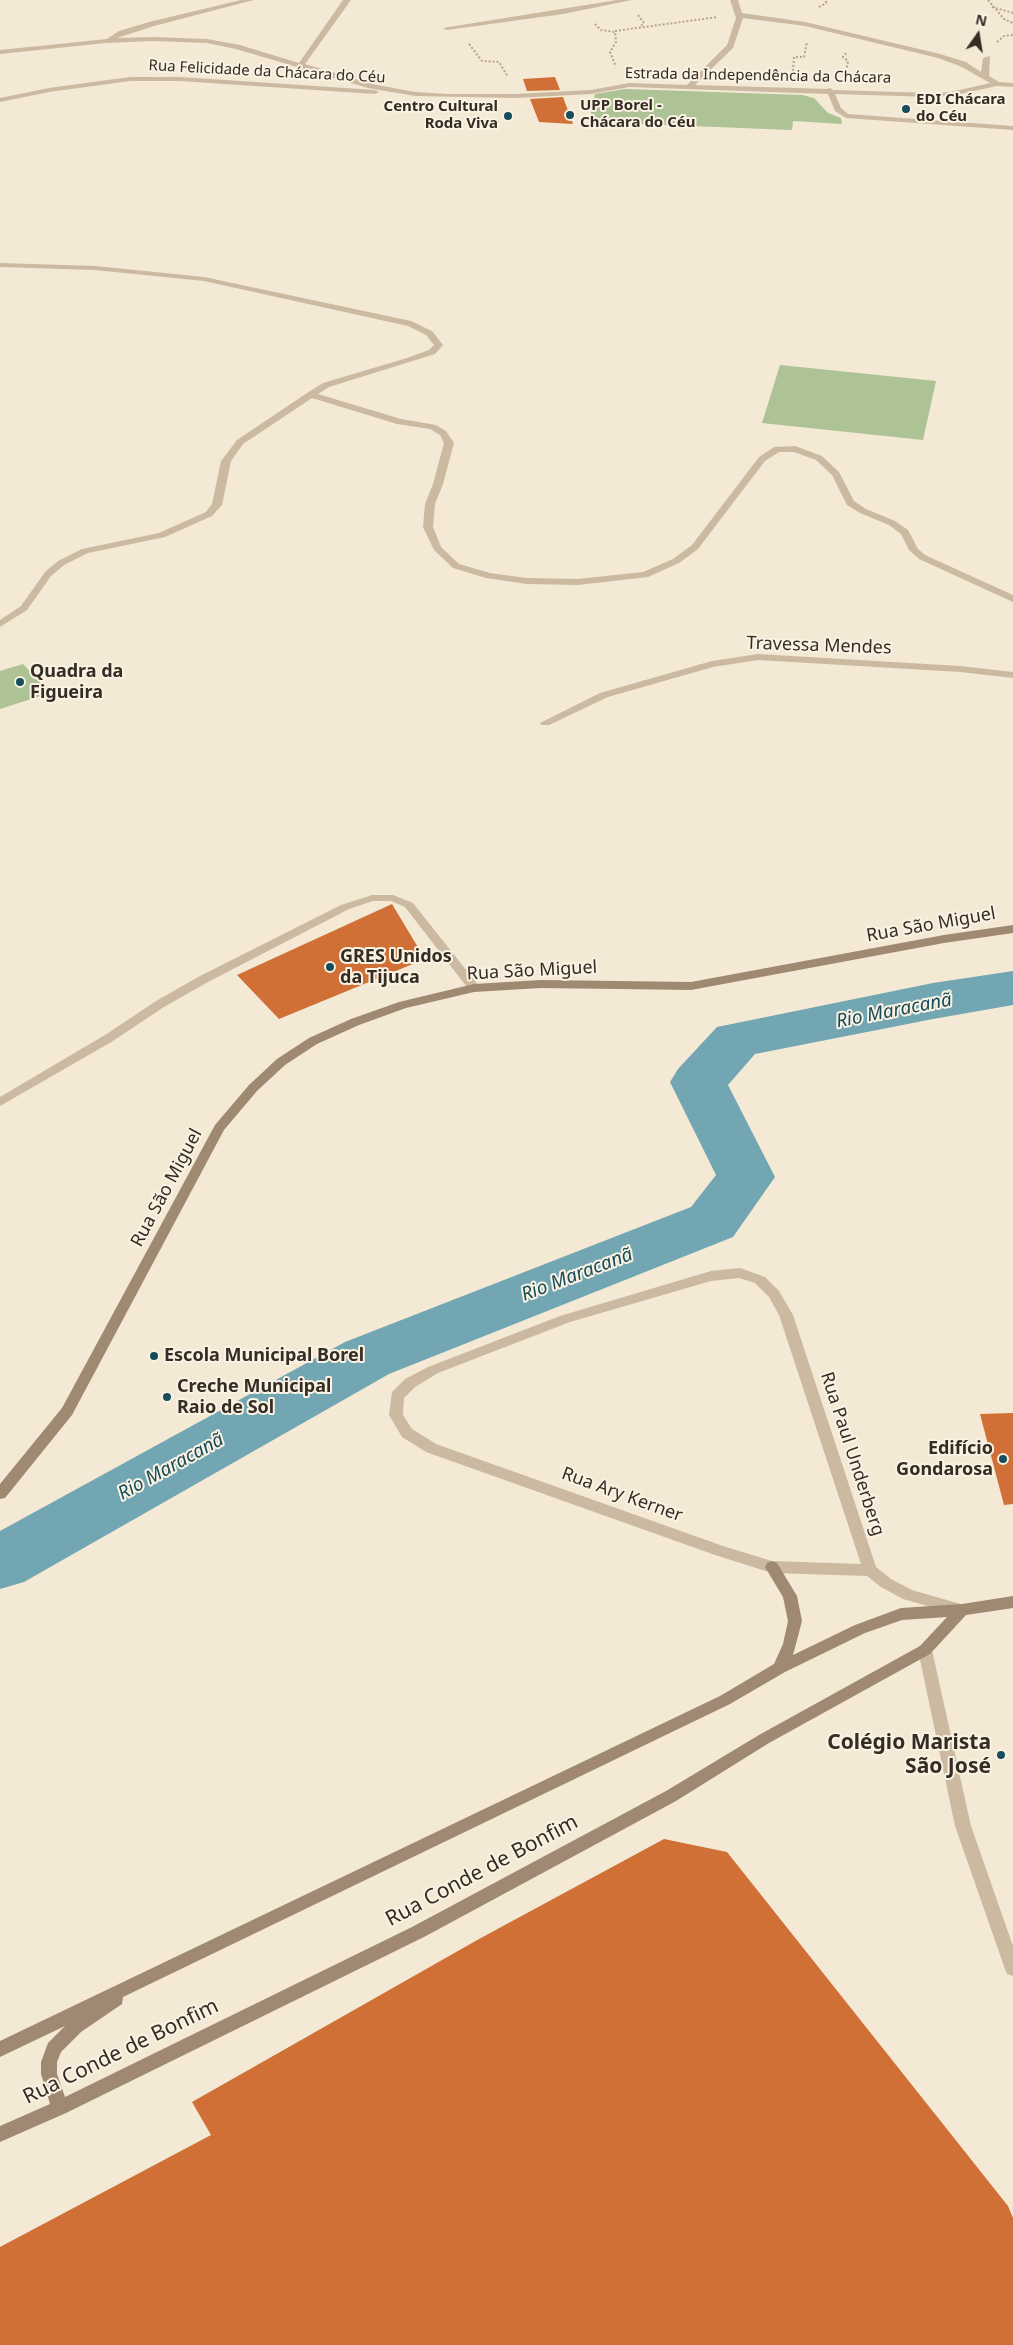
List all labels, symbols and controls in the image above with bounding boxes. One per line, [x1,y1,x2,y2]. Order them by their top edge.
text: N [974,9,989,30]
north arrow [953,10,1003,60]
street label: Rua Felicidade da Chácara do Céu [148,57,386,87]
street label: Estrada da Independência da Chácara [625,65,891,87]
place label: EDI Chácara do Céu [916,91,1006,126]
place label: UPP Borel - Chácara do Céu [580,97,695,132]
place label: Centro Cultural Roda Viva [384,98,498,133]
marker: EDI Chácara do Céu [900,103,912,115]
marker: UPP Borel - Chácara do Céu [564,109,576,121]
marker: Centro Cultural Roda Viva [502,110,514,122]
street label: Travessa Mendes [746,633,892,659]
place label: Quadra da Figueira [30,661,123,704]
marker: Quadra da Figueira [14,676,26,688]
street label: Rua São Miguel [865,903,997,947]
place label: GRES Unidos da Tijuca [340,946,452,989]
street label: Rua São Miguel [466,957,598,985]
marker: GRES Unidos da Tijuca [324,961,336,973]
water label: Rio Maracanã [834,989,954,1033]
street label: Rua São Miguel [127,1125,207,1251]
water label: Rio Maracanã [518,1243,636,1307]
place label: Escola Municipal Borel [164,1345,364,1367]
marker: Escola Municipal Borel [148,1350,160,1362]
street label: Rua Paul Underberg [815,1369,889,1539]
place label: Creche Municipal Raio de Sol [177,1376,331,1418]
marker: Creche Municipal Raio de Sol [161,1391,173,1403]
water label: Rio Maracanã [114,1429,228,1505]
place label: Edifício Gondarosa [896,1438,993,1480]
marker: Edifício Gondarosa [997,1453,1009,1465]
street label: Rua Ary Kerner [558,1463,686,1527]
place label: Colégio Marista São José [827,1730,991,1780]
marker: Colégio Marista São José [995,1749,1007,1761]
street label: Rua Conde de Bonfim [381,1810,583,1932]
street label: Rua Conde de Bonfim [19,1994,223,2110]

